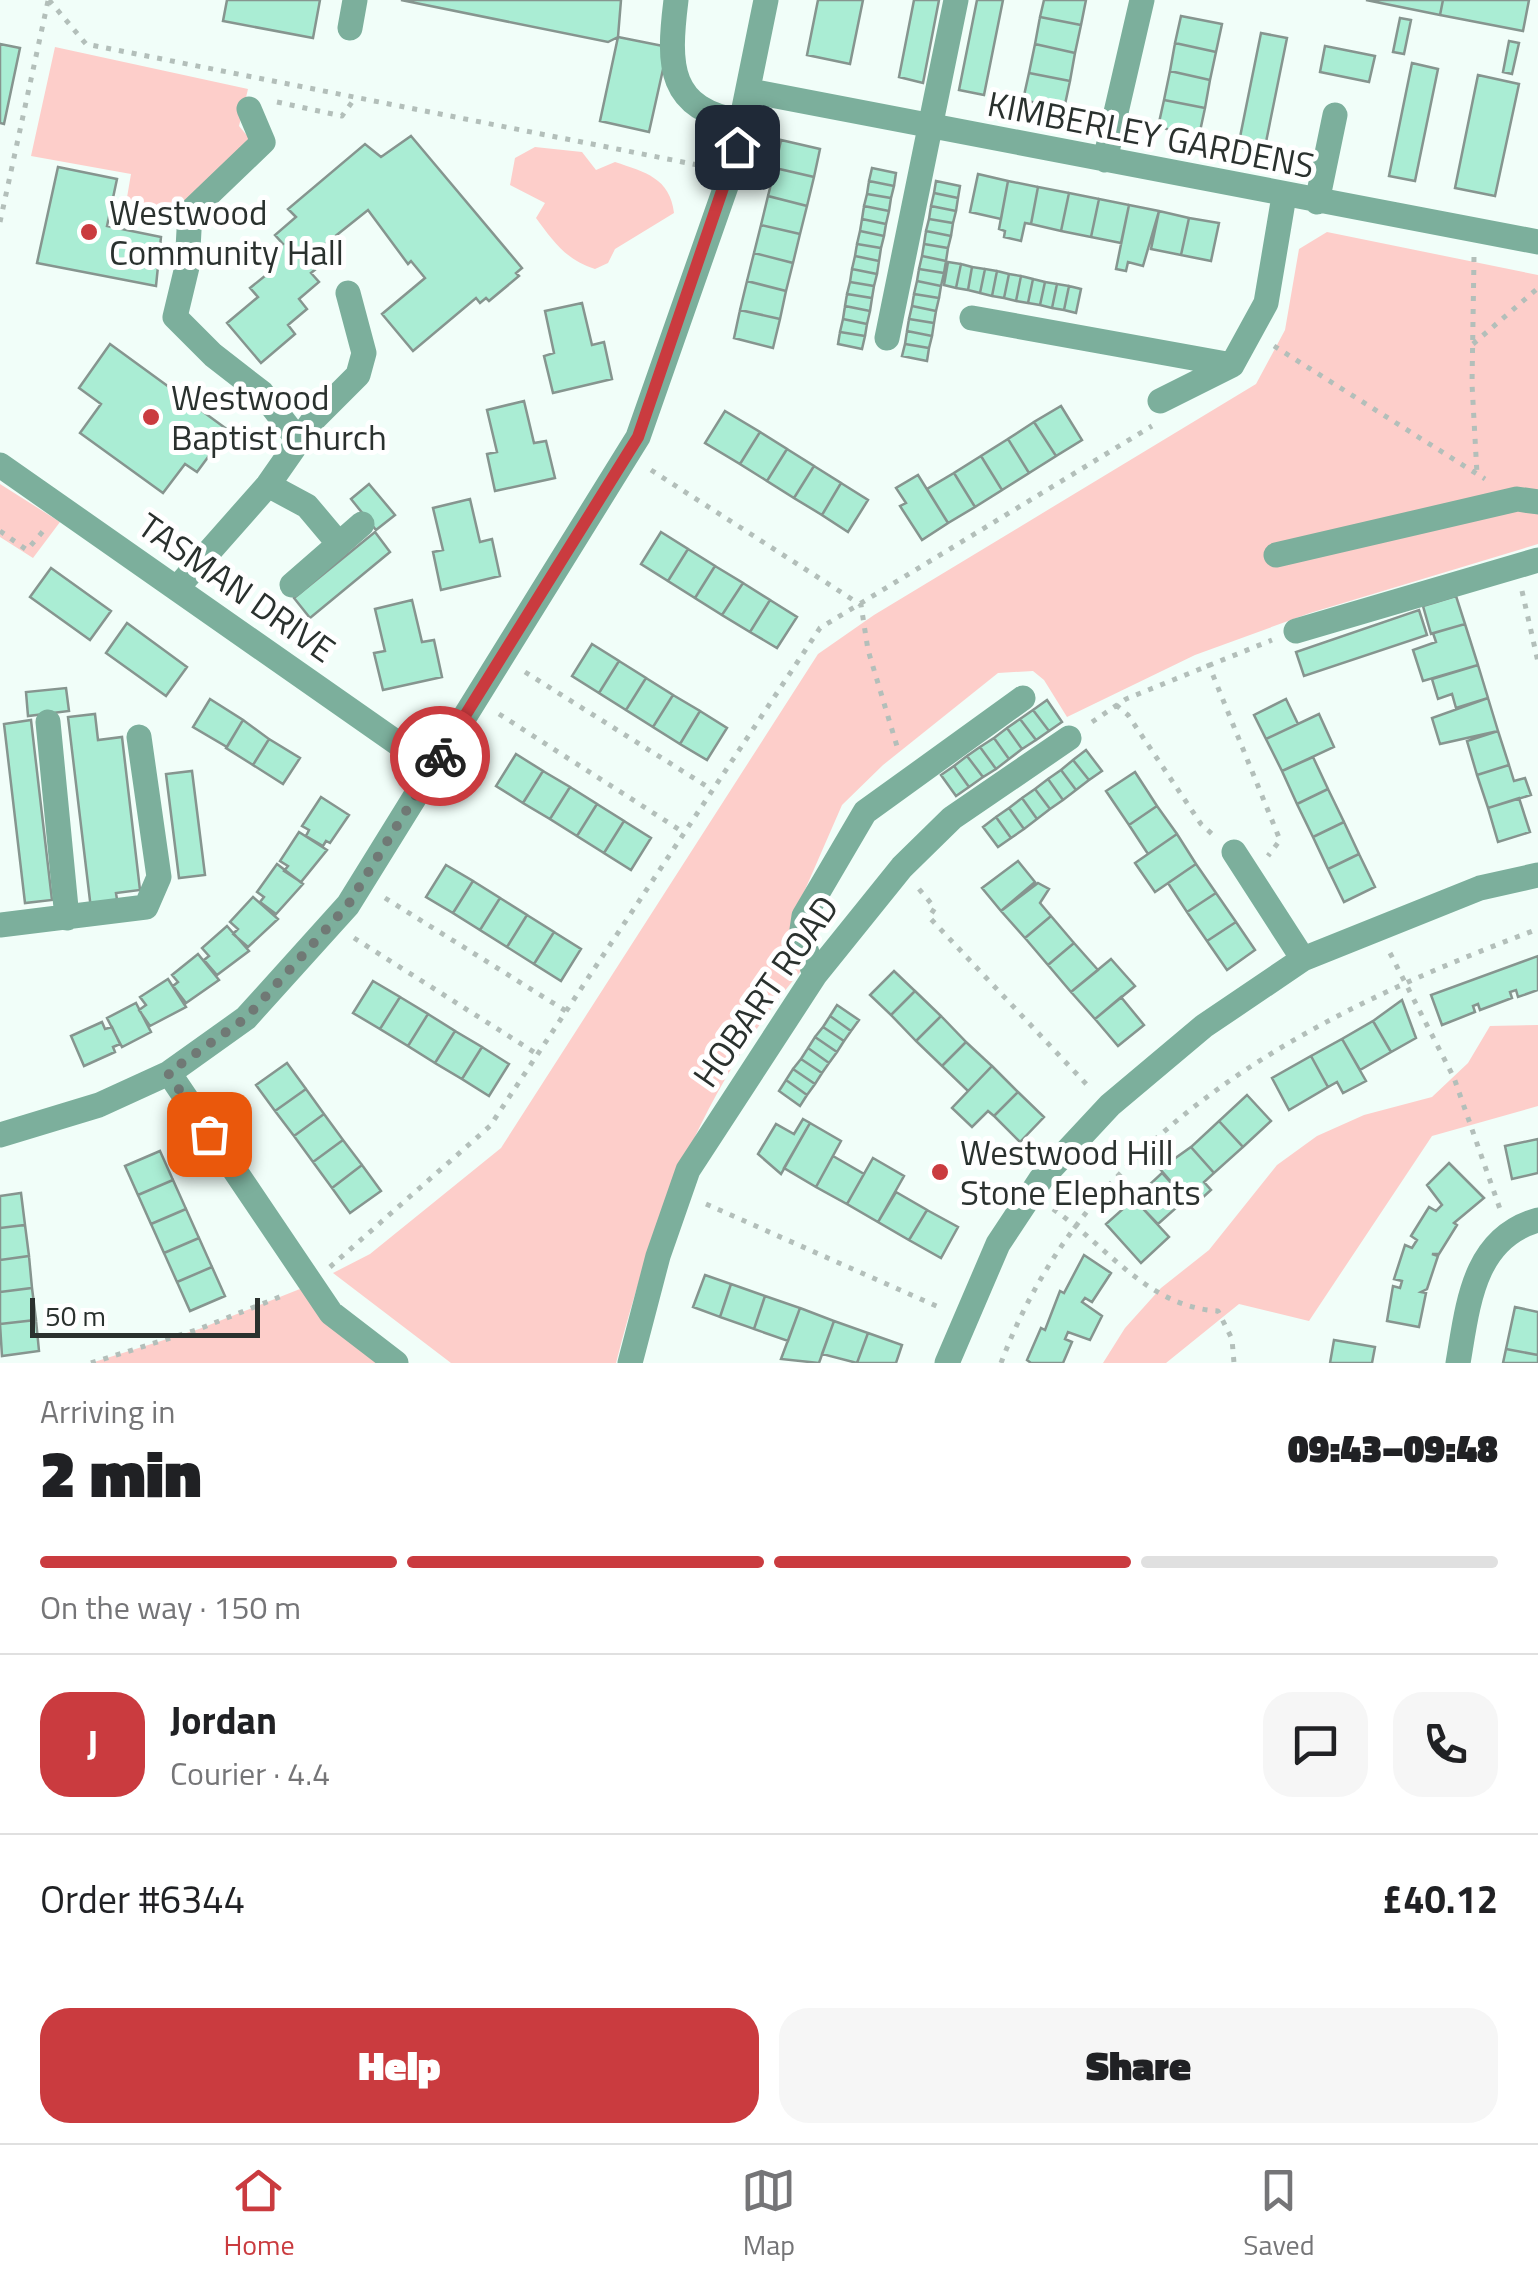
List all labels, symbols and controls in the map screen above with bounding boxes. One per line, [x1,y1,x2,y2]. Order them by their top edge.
street label: KIMBERLEY GARDENS [983,76,1319,192]
pin [695,105,780,190]
icon: home [710,120,765,175]
place label: Westwood Community Hall [109,185,344,279]
marker: Westwood Community Hall [78,221,100,243]
place label: Westwood Baptist Church [171,370,387,464]
marker: Westwood Baptist Church [140,406,162,428]
street label: TASMAN DRIVE [127,499,347,675]
courier [390,706,490,806]
icon: bike [413,729,468,784]
street label: HOBART ROAD [679,884,851,1098]
pin [167,1092,252,1177]
icon: bag [182,1107,237,1162]
place label: Westwood Hill Stone Elephants [960,1125,1201,1219]
marker: Westwood Hill Stone Elephants [929,1161,951,1183]
scale bar [30,1293,260,1338]
text: 50 m [45,1294,106,1337]
text: Arriving in [40,1387,176,1435]
text: 09:43–09:48 [1288,1419,1498,1477]
text: 2 min [40,1423,201,1522]
text: On the way · 150 m [40,1583,301,1631]
text: Jordan [170,1691,277,1749]
button: chat [1263,1692,1368,1797]
button: phone [1393,1692,1498,1797]
text: J [87,1715,98,1773]
text: Courier · 4.4 [170,1749,330,1797]
text: Order #6344 [40,1870,245,1928]
text: £40.12 [1382,1870,1498,1928]
button: Help [40,2008,759,2123]
button: Share [779,2008,1498,2123]
tab: Home [223,2163,295,2266]
tab: Map [741,2163,796,2266]
tab: Saved [1243,2163,1315,2266]

